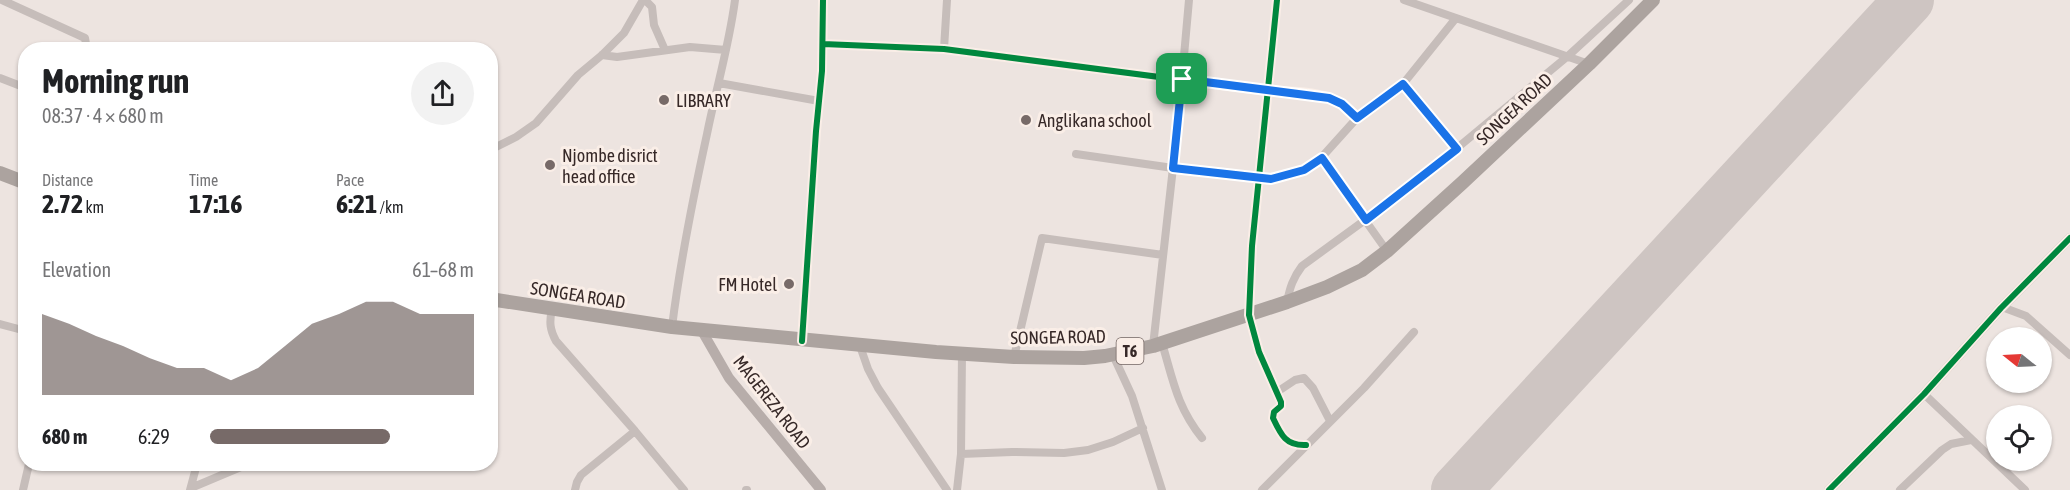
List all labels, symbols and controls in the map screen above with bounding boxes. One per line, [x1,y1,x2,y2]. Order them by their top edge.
pin [1156,53,1207,104]
text: Morning run [42,62,189,100]
button: share [411,62,474,125]
icon: arrive [1165,62,1198,95]
street label: SONGEA ROAD [1472,69,1556,149]
place label: LIBRARY [676,90,731,111]
marker: LIBRARY [657,93,671,107]
text: 08:37 · 4 × 680 m [42,104,164,127]
place label: Anglikana school [1038,110,1152,131]
marker: Anglikana school [1019,113,1033,127]
place label: Njombe disrict head office [562,145,658,187]
marker: Njombe disrict head office [543,158,557,172]
text: Distance [42,171,93,189]
text: Time [189,171,218,189]
text: Pace [336,171,364,189]
text: 2.72 [42,189,83,219]
text: 17:16 [189,189,243,219]
text: 6:21 [336,189,377,219]
text: km [83,198,104,216]
text: /km [377,198,403,216]
text: Elevation [42,258,111,281]
text: 61–68 m [412,258,474,281]
place label: FM Hotel [718,274,777,295]
street label: SONGEA ROAD [529,277,627,313]
marker: FM Hotel [782,277,796,291]
street label: SONGEA ROAD [1010,326,1106,348]
north arrow [1986,327,2052,393]
map controls [1986,327,2052,471]
road number: T6 [1116,338,1144,364]
street label: MAGEREZA ROAD [729,351,815,453]
button: locate [1986,405,2052,471]
text: 680 m [42,425,87,448]
text: 6:29 [138,425,170,448]

